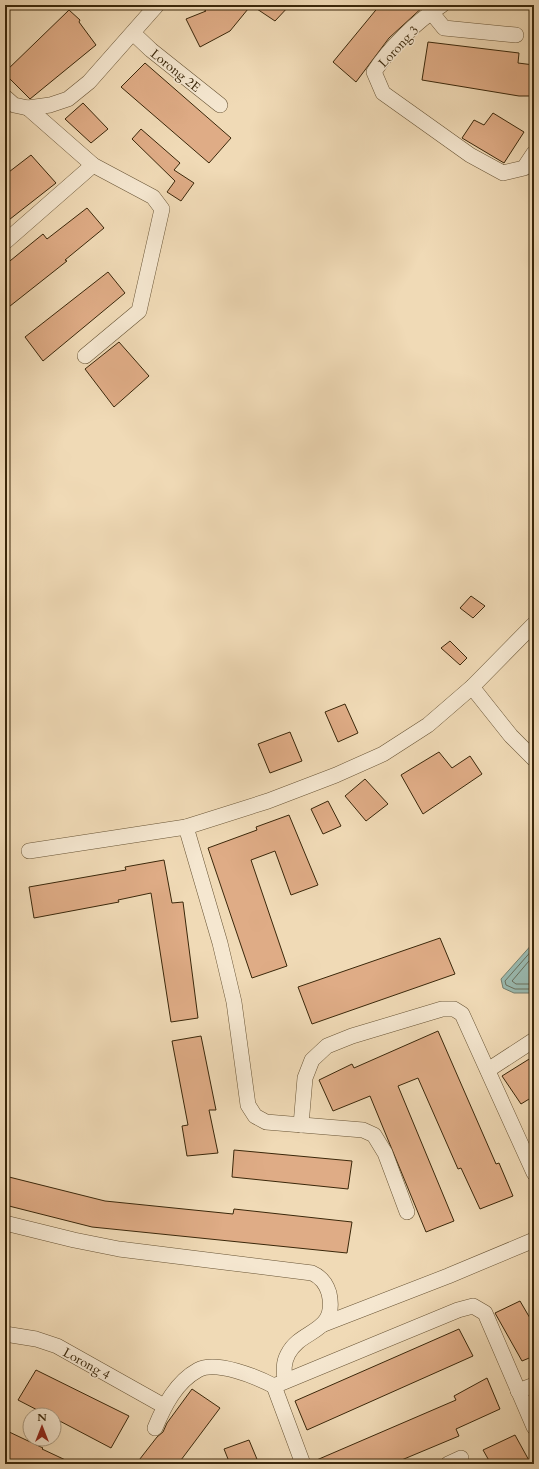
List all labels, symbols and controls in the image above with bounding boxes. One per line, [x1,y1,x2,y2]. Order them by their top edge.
street label: Lorong 3 [375,22,423,72]
street label: Lorong 2E [147,45,204,96]
street label: Lorong 4 [60,1344,114,1384]
north arrow [22,1407,62,1447]
text: N [37,1410,47,1425]

